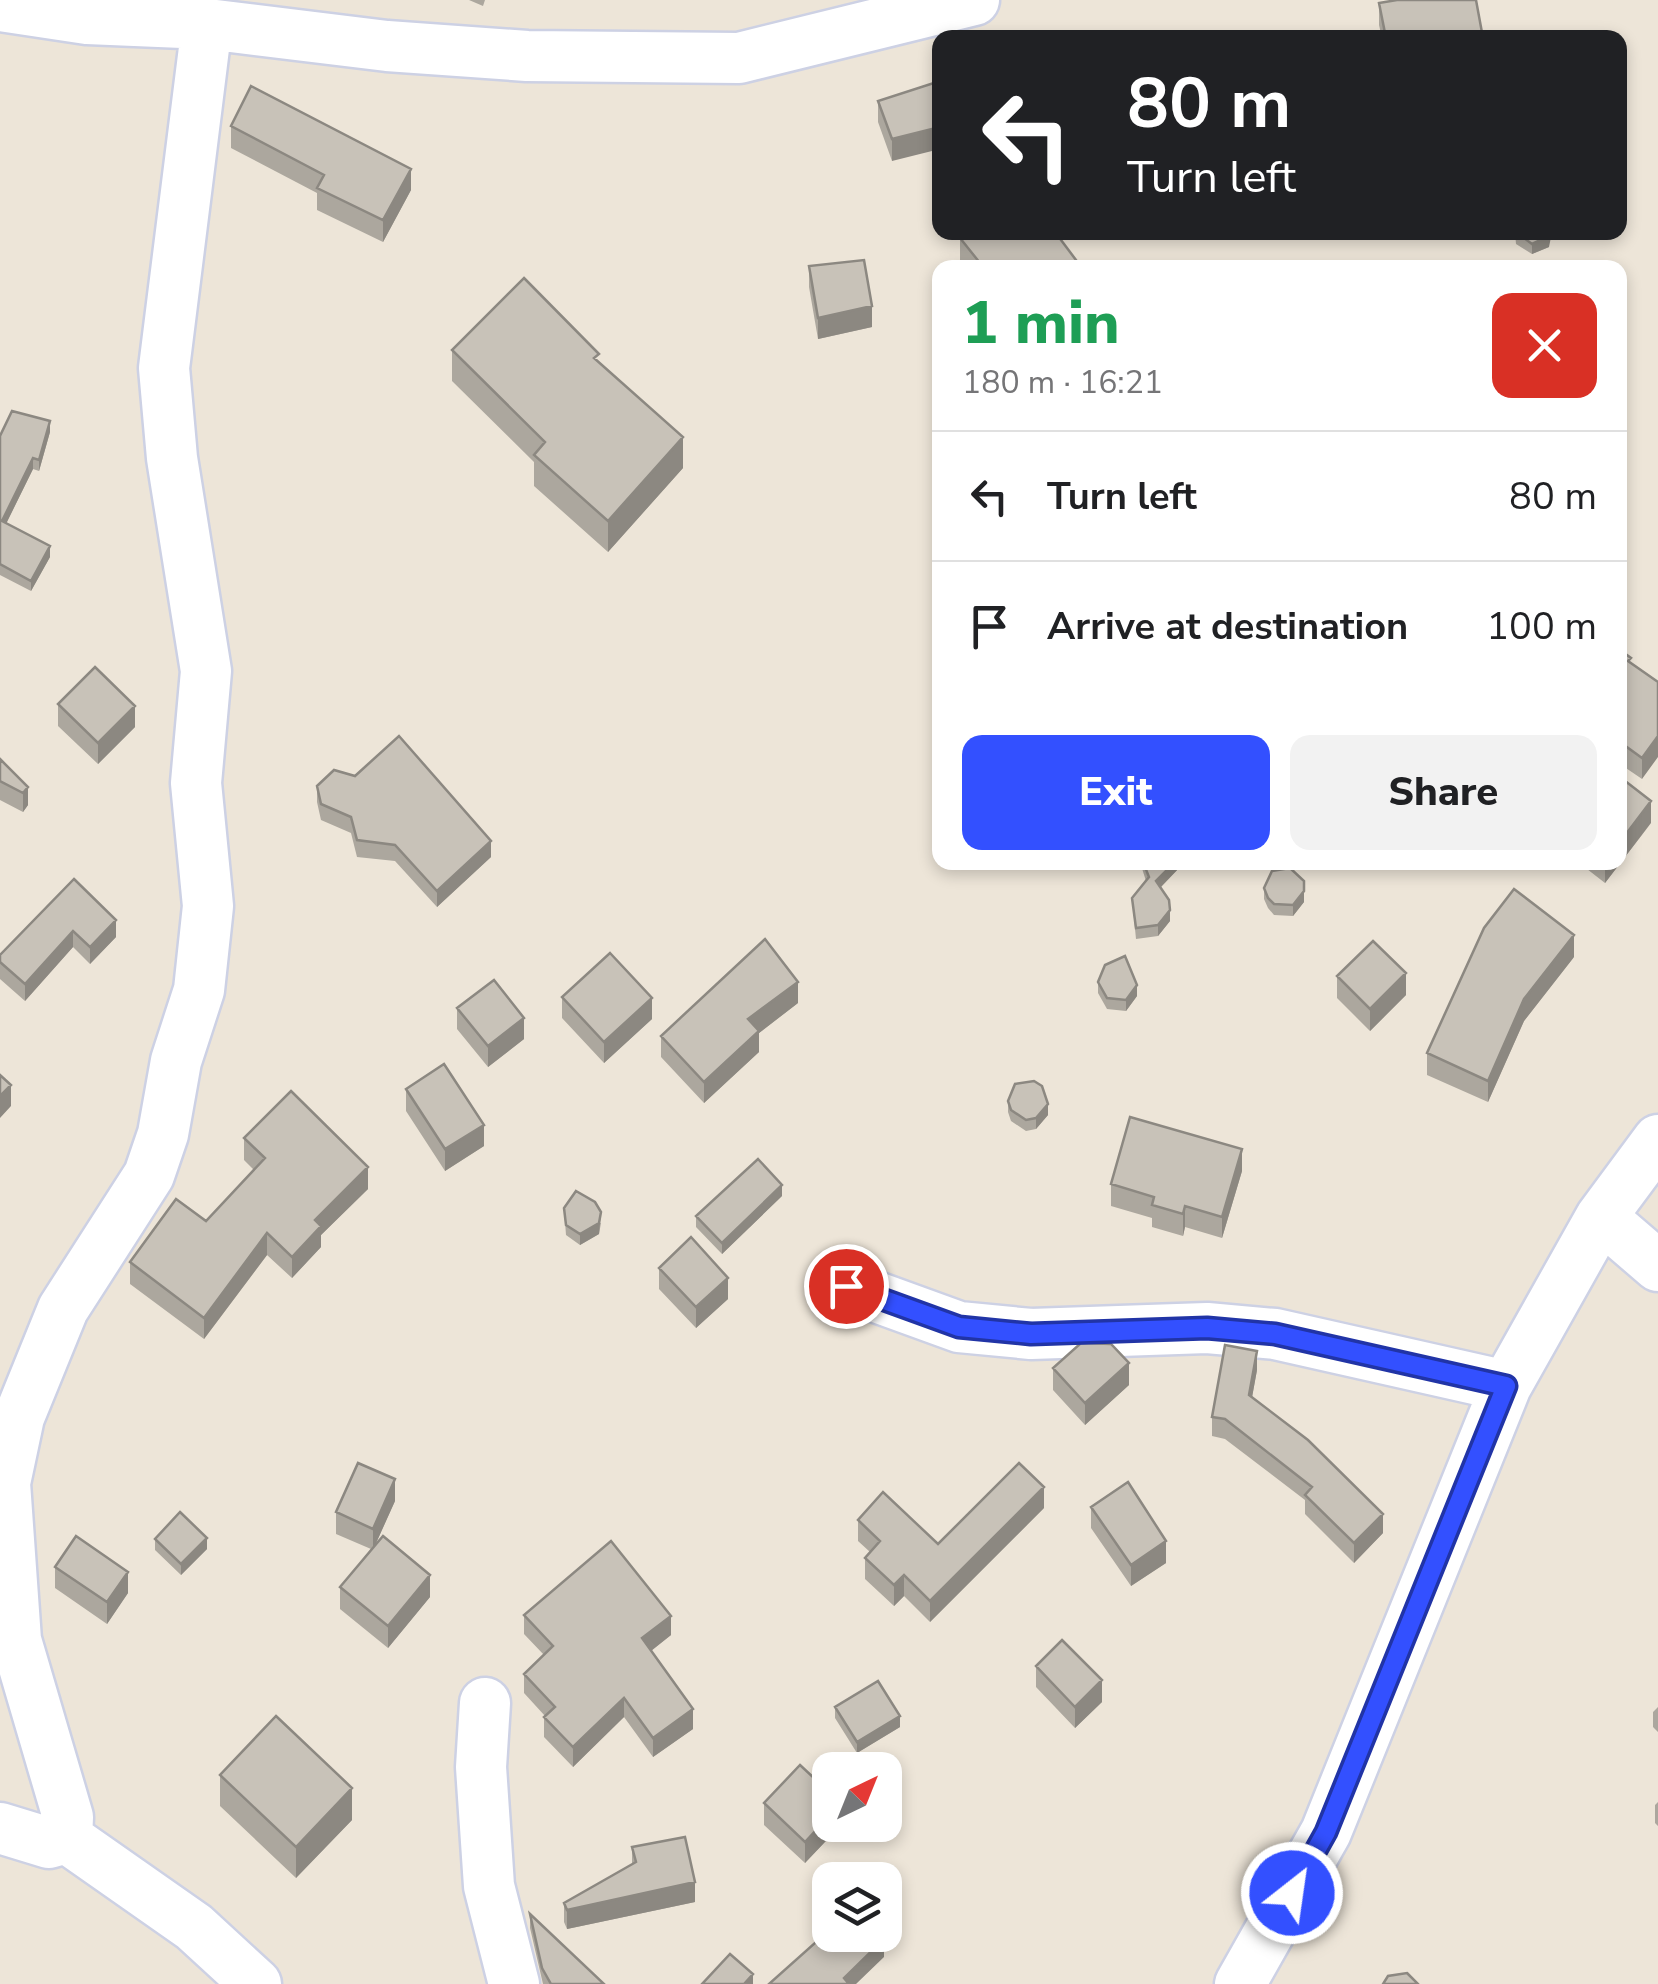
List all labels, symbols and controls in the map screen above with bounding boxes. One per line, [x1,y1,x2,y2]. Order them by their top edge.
text: 80 m [1127,56,1291,152]
icon: left [962,70,1092,200]
text: Turn left [1127,147,1296,208]
text: 1 min [962,282,1120,364]
button: close [1492,293,1597,398]
text: 180 m · 16:21 [962,361,1163,404]
icon: left [962,469,1017,524]
text: Turn left [1047,471,1197,522]
text: 80 m [1509,471,1597,522]
icon: arrive [962,599,1017,654]
text: Arrive at destination [1047,601,1408,652]
text: 100 m [1486,601,1597,652]
button: Exit [962,735,1270,850]
button: Share [1290,735,1597,850]
pin [804,1244,889,1329]
icon: arrive [819,1259,874,1314]
north arrow [812,1752,902,1842]
map controls [812,1752,902,1952]
position arrow [1240,1841,1344,1945]
button: layers [812,1862,902,1952]

